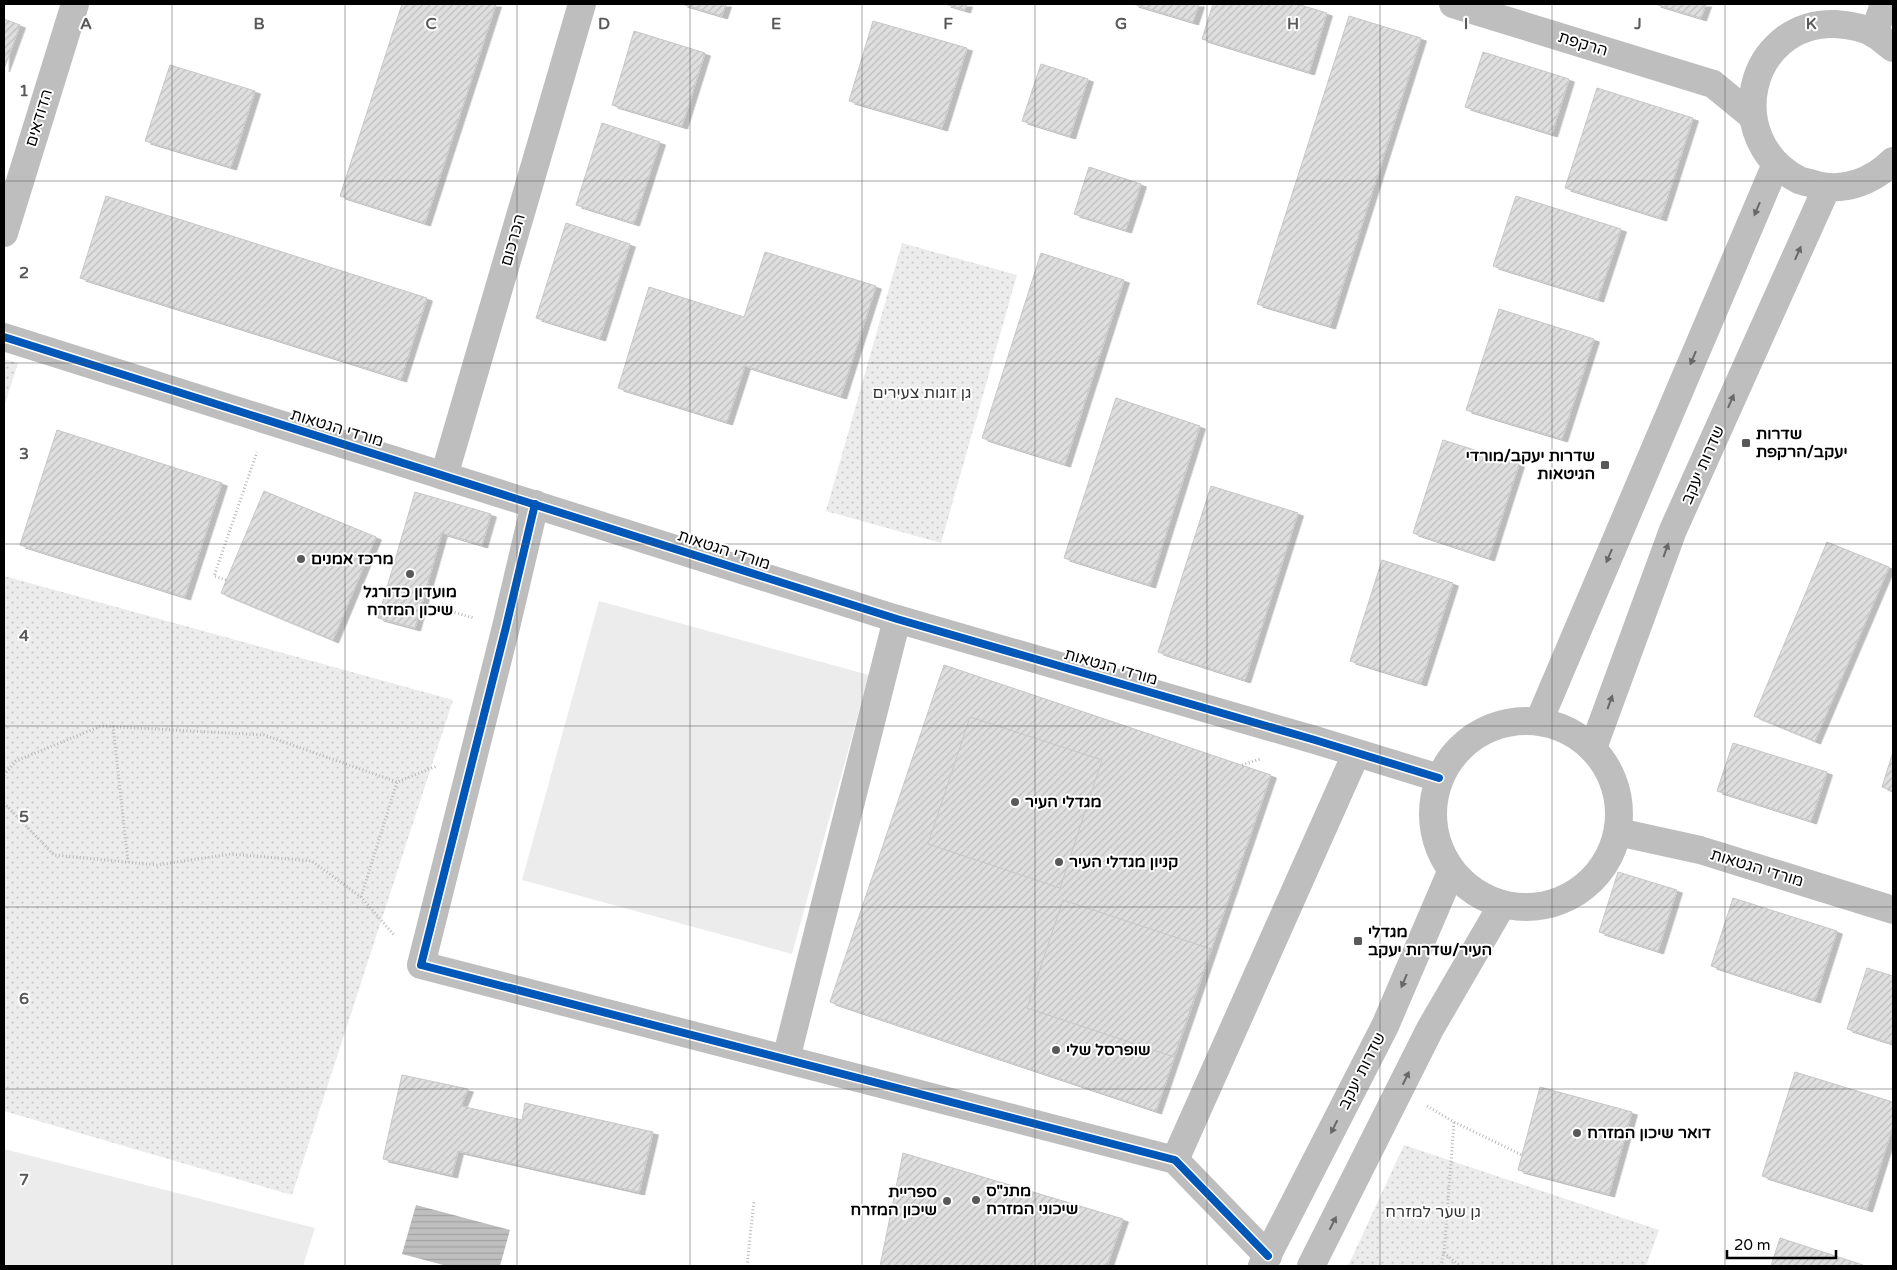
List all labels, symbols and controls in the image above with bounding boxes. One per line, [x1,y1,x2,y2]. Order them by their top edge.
text: A [80,14,92,34]
text: B [253,14,265,34]
text: C [425,14,437,34]
text: D [598,14,610,34]
text: E [771,14,781,34]
text: F [943,14,953,34]
text: G [1115,14,1127,34]
text: H [1287,14,1299,34]
text: I [1464,14,1468,34]
text: J [1633,14,1642,34]
text: K [1806,14,1817,34]
street label: הרקפת [1556,27,1610,61]
text: 1 [19,81,29,101]
street label: הדודאים [21,87,57,149]
one-way arrow [1752,201,1760,216]
street label: הכרכום [496,212,530,268]
one-way arrow [1794,246,1802,260]
text: 2 [19,263,29,283]
one-way arrow [1689,351,1697,366]
park label: גן זוגות צעירים [872,383,972,403]
one-way arrow [1728,394,1736,408]
street label: מורדי הגטאות [288,404,386,452]
street label: שדרות יעקב [1677,422,1729,508]
place label: שדרות יעקב/הרקפת [1756,424,1848,462]
marker: שדרות יעקב/הרקפת [1740,437,1752,449]
text: 3 [19,444,29,464]
place label: שדרות יעקב/מורדי הגיטאות [1466,446,1595,484]
marker: שדרות יעקב/מורדי הגיטאות [1599,459,1611,471]
street label: מורדי הגטאות [675,526,773,574]
one-way arrow [1662,542,1670,557]
place label: מרכז אמנים [311,549,393,569]
one-way arrow [1605,549,1613,564]
marker: מרכז אמנים [295,553,307,565]
marker: מועדון כדורגל שיכון המזרח [404,568,416,580]
place label: מועדון כדורגל שיכון המזרח [363,582,457,620]
text: 4 [19,626,29,646]
street label: מורדי הגטאות [1062,644,1160,690]
one-way arrow [1607,695,1614,710]
place label: מגדלי העיר [1025,792,1102,812]
marker: מגדלי העיר [1009,796,1021,808]
text: 5 [19,807,29,827]
street label: מורדי הגטאות [1708,844,1806,892]
place label: קניון מגדלי העיר [1069,852,1178,872]
marker: קניון מגדלי העיר [1053,856,1065,868]
place label: מגדלי העיר/שדרות יעקב [1368,922,1492,960]
marker: מגדלי העיר/שדרות יעקב [1352,935,1364,947]
one-way arrow [1400,974,1408,988]
text: 6 [19,989,29,1009]
street label: שדרות יעקב [1334,1029,1390,1113]
place label: שופרסל שלי [1066,1040,1150,1060]
marker: שופרסל שלי [1050,1044,1062,1056]
one-way arrow [1402,1071,1410,1085]
one-way arrow [1330,1120,1338,1134]
place label: דואר שיכון המזרח [1587,1123,1711,1143]
marker: דואר שיכון המזרח [1571,1127,1583,1139]
text: 7 [19,1170,29,1190]
place label: מתנ"ס שיכוני המזרח [986,1181,1078,1219]
place label: ספריית שיכון המזרח [850,1182,937,1220]
marker: מתנ"ס שיכוני המזרח [970,1194,982,1206]
marker: ספריית שיכון המזרח [941,1195,953,1207]
park label: גן שער למזרח [1385,1202,1481,1222]
one-way arrow [1329,1216,1337,1230]
scale bar [1727,1228,1836,1260]
text: 20 m [1734,1236,1771,1254]

